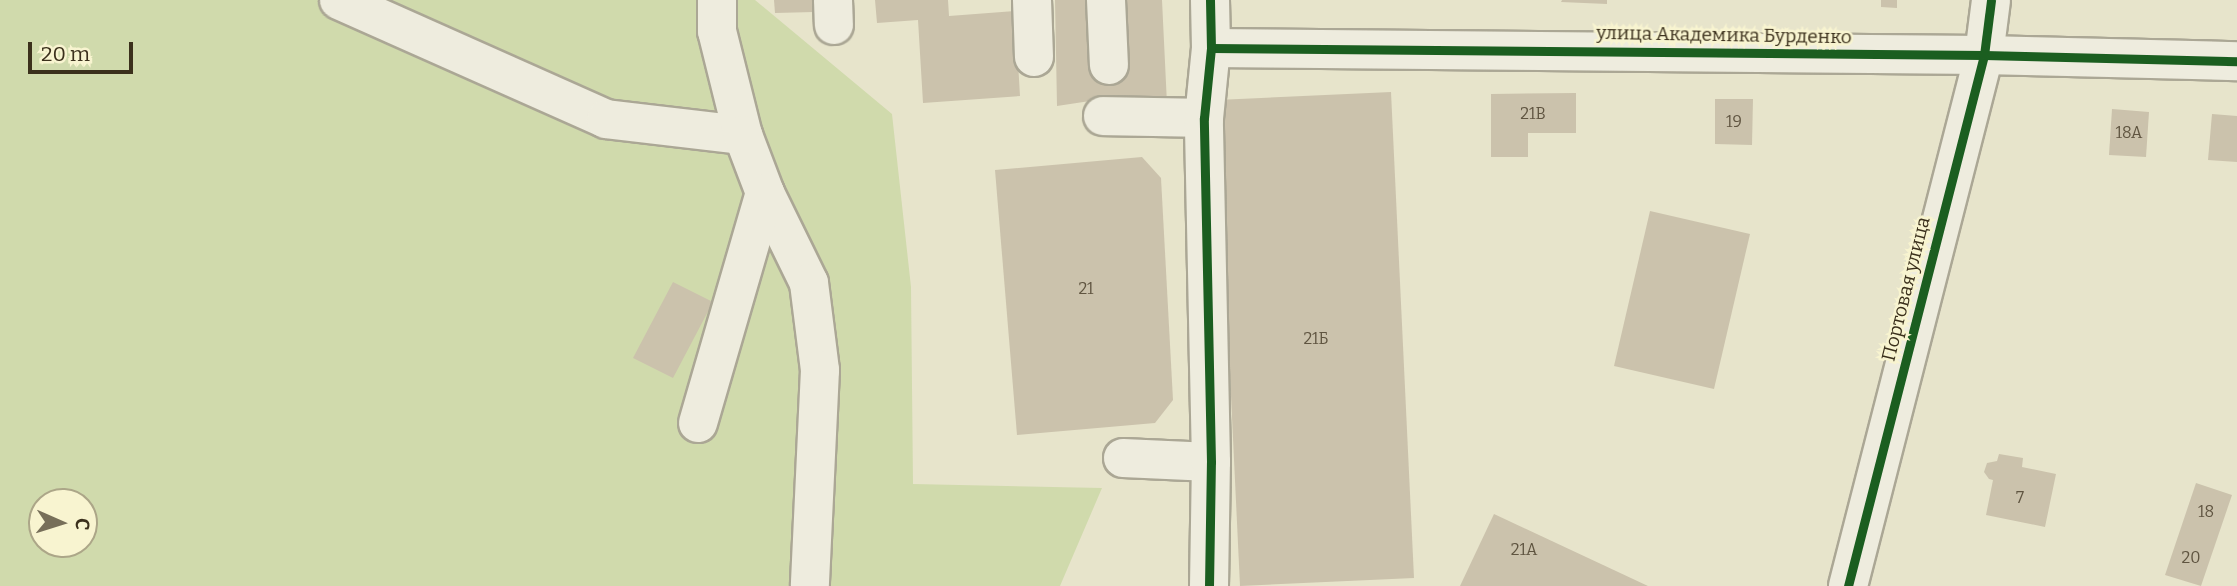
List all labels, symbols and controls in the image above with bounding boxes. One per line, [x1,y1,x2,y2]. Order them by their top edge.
street label: улица Академика Бурденко [1596,21,1852,49]
scale bar [32,28,136,72]
text: 20 m [41,41,90,67]
house number: 21В [1520,104,1546,124]
house number: 19 [1726,112,1742,132]
house number: 18А [2116,123,2142,143]
street label: Портовая улица [1877,214,1935,364]
house number: 21 [1078,279,1094,299]
house number: 21Б [1303,329,1329,349]
north arrow [28,488,98,558]
house number: 7 [2016,488,2024,508]
house number: 18 [2198,502,2214,522]
text: С [71,517,94,531]
house number: 21А [1511,540,1537,560]
house number: 20 [2182,548,2200,568]

